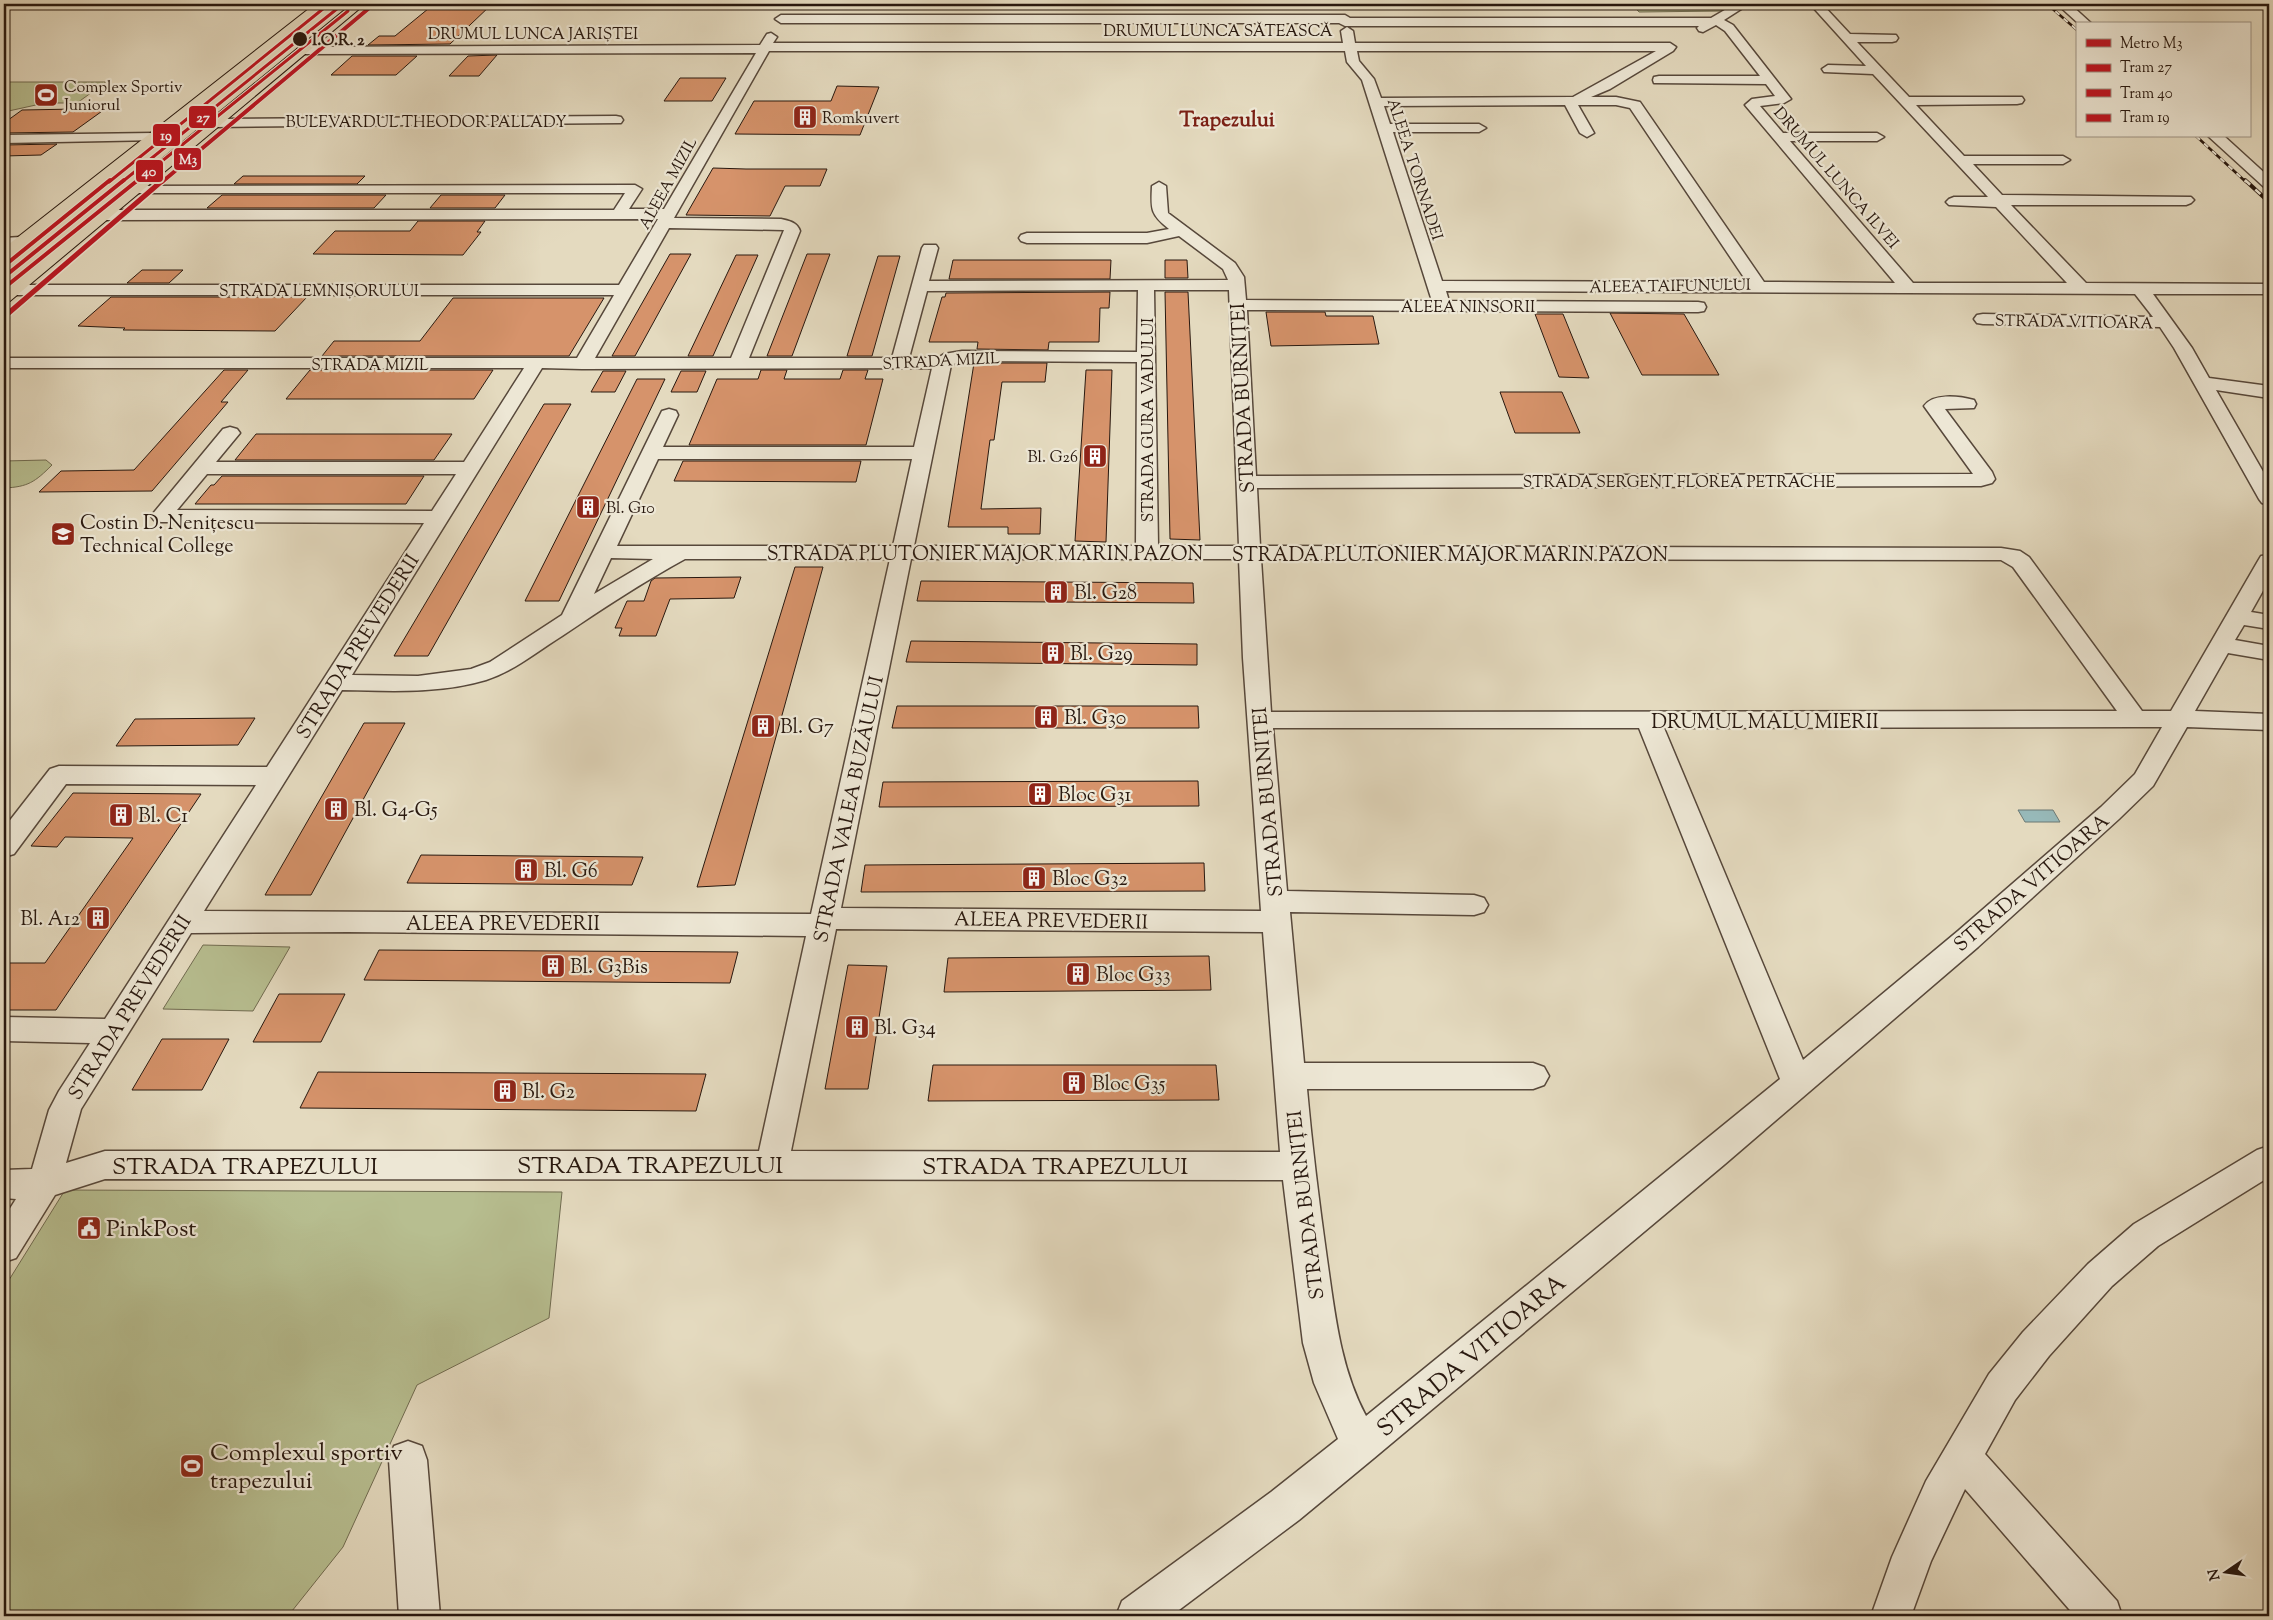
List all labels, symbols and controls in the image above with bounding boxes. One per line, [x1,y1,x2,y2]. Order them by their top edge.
street label: DRUMUL LUNCA SĂTEASCĂ [1103,21,1333,44]
legend [2076,22,2250,138]
street label: DRUMUL LUNCA JARIȘTEI [428,24,638,47]
marker: I.O.R. 2 [291,30,309,48]
place label: I.O.R. 2 [312,30,365,53]
text: Metro M3 [2120,34,2182,55]
text: Tram 27 [2120,58,2172,79]
place label: Complex Sportiv Juniorul [63,77,183,118]
sports icon: Complex Sportiv Juniorul [33,82,59,108]
text: Tram 40 [2120,84,2173,105]
street label: ALEEA TORNADEI [1380,96,1447,244]
street label: DRUMUL LUNCA ILVEI [1767,103,1903,255]
building icon: Romkuvert [792,104,818,130]
line badge: 27 [188,105,217,129]
district label: Trapezului [1179,106,1275,136]
place label: Romkuvert [822,108,900,131]
text: Tram 19 [2120,108,2170,129]
text: 27 [196,109,211,129]
street label: BULEVARDUL THEODOR PALLADY [285,112,567,135]
line badge: 19 [152,123,181,147]
text: 19 [160,127,172,147]
street label: ALEEA MIZIL [634,134,704,234]
line badge: M3 [173,147,202,171]
text: M3 [179,151,198,171]
line badge: 40 [135,159,164,183]
text: 40 [141,163,157,183]
street label: ALEEA TAIFUNULUI [1589,275,1751,300]
street label: STRADA LEMNIȘORULUI [219,281,419,304]
street label: ALEEA NINSORII [1401,297,1535,320]
street label: STRADA BURNIȚEI [1225,302,1264,494]
street label: STRADA VITIOARA [1994,311,2153,336]
street label: STRADA GURA VADULUI [1138,318,1161,522]
street label: STRADA MIZIL [882,348,1001,377]
street label: STRADA MIZIL [311,355,429,378]
building icon: Bl. G26 [1082,443,1108,469]
place label: Bl. G26 [1028,447,1078,470]
street label: STRADA SERGENT FLOREA PETRACHE [1523,472,1836,495]
building icon: Bl. G10 [575,494,601,520]
place label: Bl. G10 [606,498,655,521]
place label: Costin D. Nenițescu Technical College [80,510,255,562]
school or university icon: Costin D. Nenițescu Technical College [50,521,76,547]
street label: STRADA PLUTONIER MAJOR MARIN PAZON [767,541,1203,570]
street label: STRADA PLUTONIER MAJOR MARIN PAZON [1232,542,1668,571]
street label: STRADA PREVEDERII [290,549,428,745]
building icon: Bl. G28 [1043,579,1069,605]
place label: Bl. G28 [1074,580,1137,609]
building icon: Bl. G29 [1040,640,1066,666]
place label: Bl. G29 [1070,641,1133,670]
street label: STRADA VALEA BUZĂULUI [808,673,893,946]
building icon: Bl. G30 [1033,704,1059,730]
place label: Bl. G30 [1064,705,1126,734]
street label: STRADA BURNIȚEI [1247,705,1292,898]
street label: DRUMUL MALU MIERII [1651,709,1879,738]
building icon: Bl. G7 [750,713,776,739]
place label: Bl. G7 [780,714,834,743]
building icon: Bloc G31 [1027,781,1053,807]
place label: Bloc G31 [1058,782,1132,811]
building icon: Bl. G4-G5 [323,796,349,822]
place label: Bl. G4-G5 [354,797,438,826]
building icon: Bl. C1 [108,802,134,828]
place label: Bl. C1 [138,803,188,832]
street label: STRADA VITIOARA [1948,808,2117,960]
building icon: Bl. G6 [513,857,539,883]
place label: Bl. G6 [544,858,598,887]
building icon: Bloc G32 [1021,865,1047,891]
place label: Bloc G32 [1052,866,1128,895]
building icon: Bl. A12 [85,905,111,931]
place label: Bl. A12 [20,906,80,935]
street label: ALEEA PREVEDERII [954,906,1149,939]
street label: STRADA PREVEDERII [62,910,200,1106]
street label: ALEEA PREVEDERII [406,911,601,940]
building icon: Bl. G3Bis [540,953,566,979]
place label: Bl. G3Bis [570,954,648,983]
building icon: Bloc G33 [1065,961,1091,987]
place label: Bloc G33 [1096,962,1171,991]
building icon: Bl. G34 [844,1014,870,1040]
place label: Bl. G34 [874,1015,936,1044]
building icon: Bloc G35 [1061,1070,1087,1096]
place label: Bloc G35 [1092,1071,1166,1100]
building icon: Bl. G2 [492,1078,518,1104]
place label: Bl. G2 [522,1079,575,1108]
street label: STRADA BURNIȚEI [1281,1108,1333,1301]
street label: STRADA TRAPEZULUI [517,1150,783,1184]
street label: STRADA TRAPEZULUI [112,1151,378,1185]
street label: STRADA TRAPEZULUI [922,1151,1188,1185]
place label: PinkPost [106,1213,197,1247]
public building icon: PinkPost [76,1215,102,1241]
street label: STRADA VITIOARA [1370,1267,1575,1446]
place label: Complexul sportiv trapezului [210,1437,403,1499]
sports icon: Complexul sportiv trapezului [179,1453,205,1479]
north arrow [2200,1548,2250,1598]
text: N [2204,1567,2226,1582]

